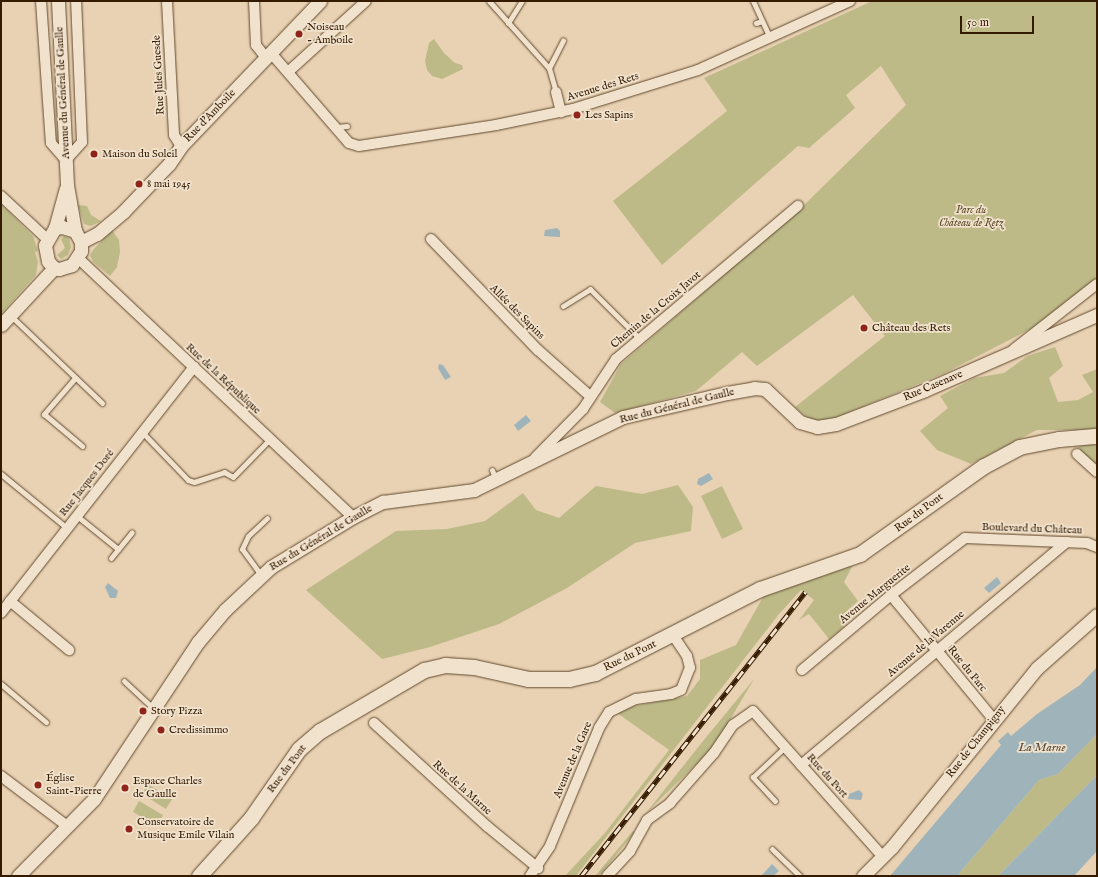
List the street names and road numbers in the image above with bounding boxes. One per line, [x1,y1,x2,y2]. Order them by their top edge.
street label: Avenue du Général de Gaulle [53,27,73,159]
street label: Rue Jules Guesde [150,35,168,115]
street label: Avenue des Rets [566,70,640,104]
street label: Rue d'Amboile [181,87,239,145]
street label: Chemin de la Croix Javot [608,268,704,352]
street label: Allée des Sapins [487,282,547,342]
street label: Rue de la République [183,341,263,417]
street label: Rue Casenave [901,368,965,404]
street label: Rue du Général de Gaulle [618,385,736,427]
street label: Rue Jacques Doré [57,447,117,519]
street label: Rue du Pont [892,491,946,535]
street label: Rue du Général de Gaulle [267,502,375,574]
street label: Boulevard du Château [982,521,1082,537]
street label: Avenue Marguerite [837,561,913,627]
street label: Avenue de la Varenne [885,608,967,680]
street label: Rue du Pont [601,638,659,674]
street label: Rue du Parc [944,643,990,695]
street label: Rue de Champigny [944,703,1008,781]
street label: Avenue de la Gare [551,720,595,800]
street label: Rue du Pont [265,742,309,796]
street label: Rue du Port [804,751,850,801]
street label: Rue de la Marne [430,758,494,818]

